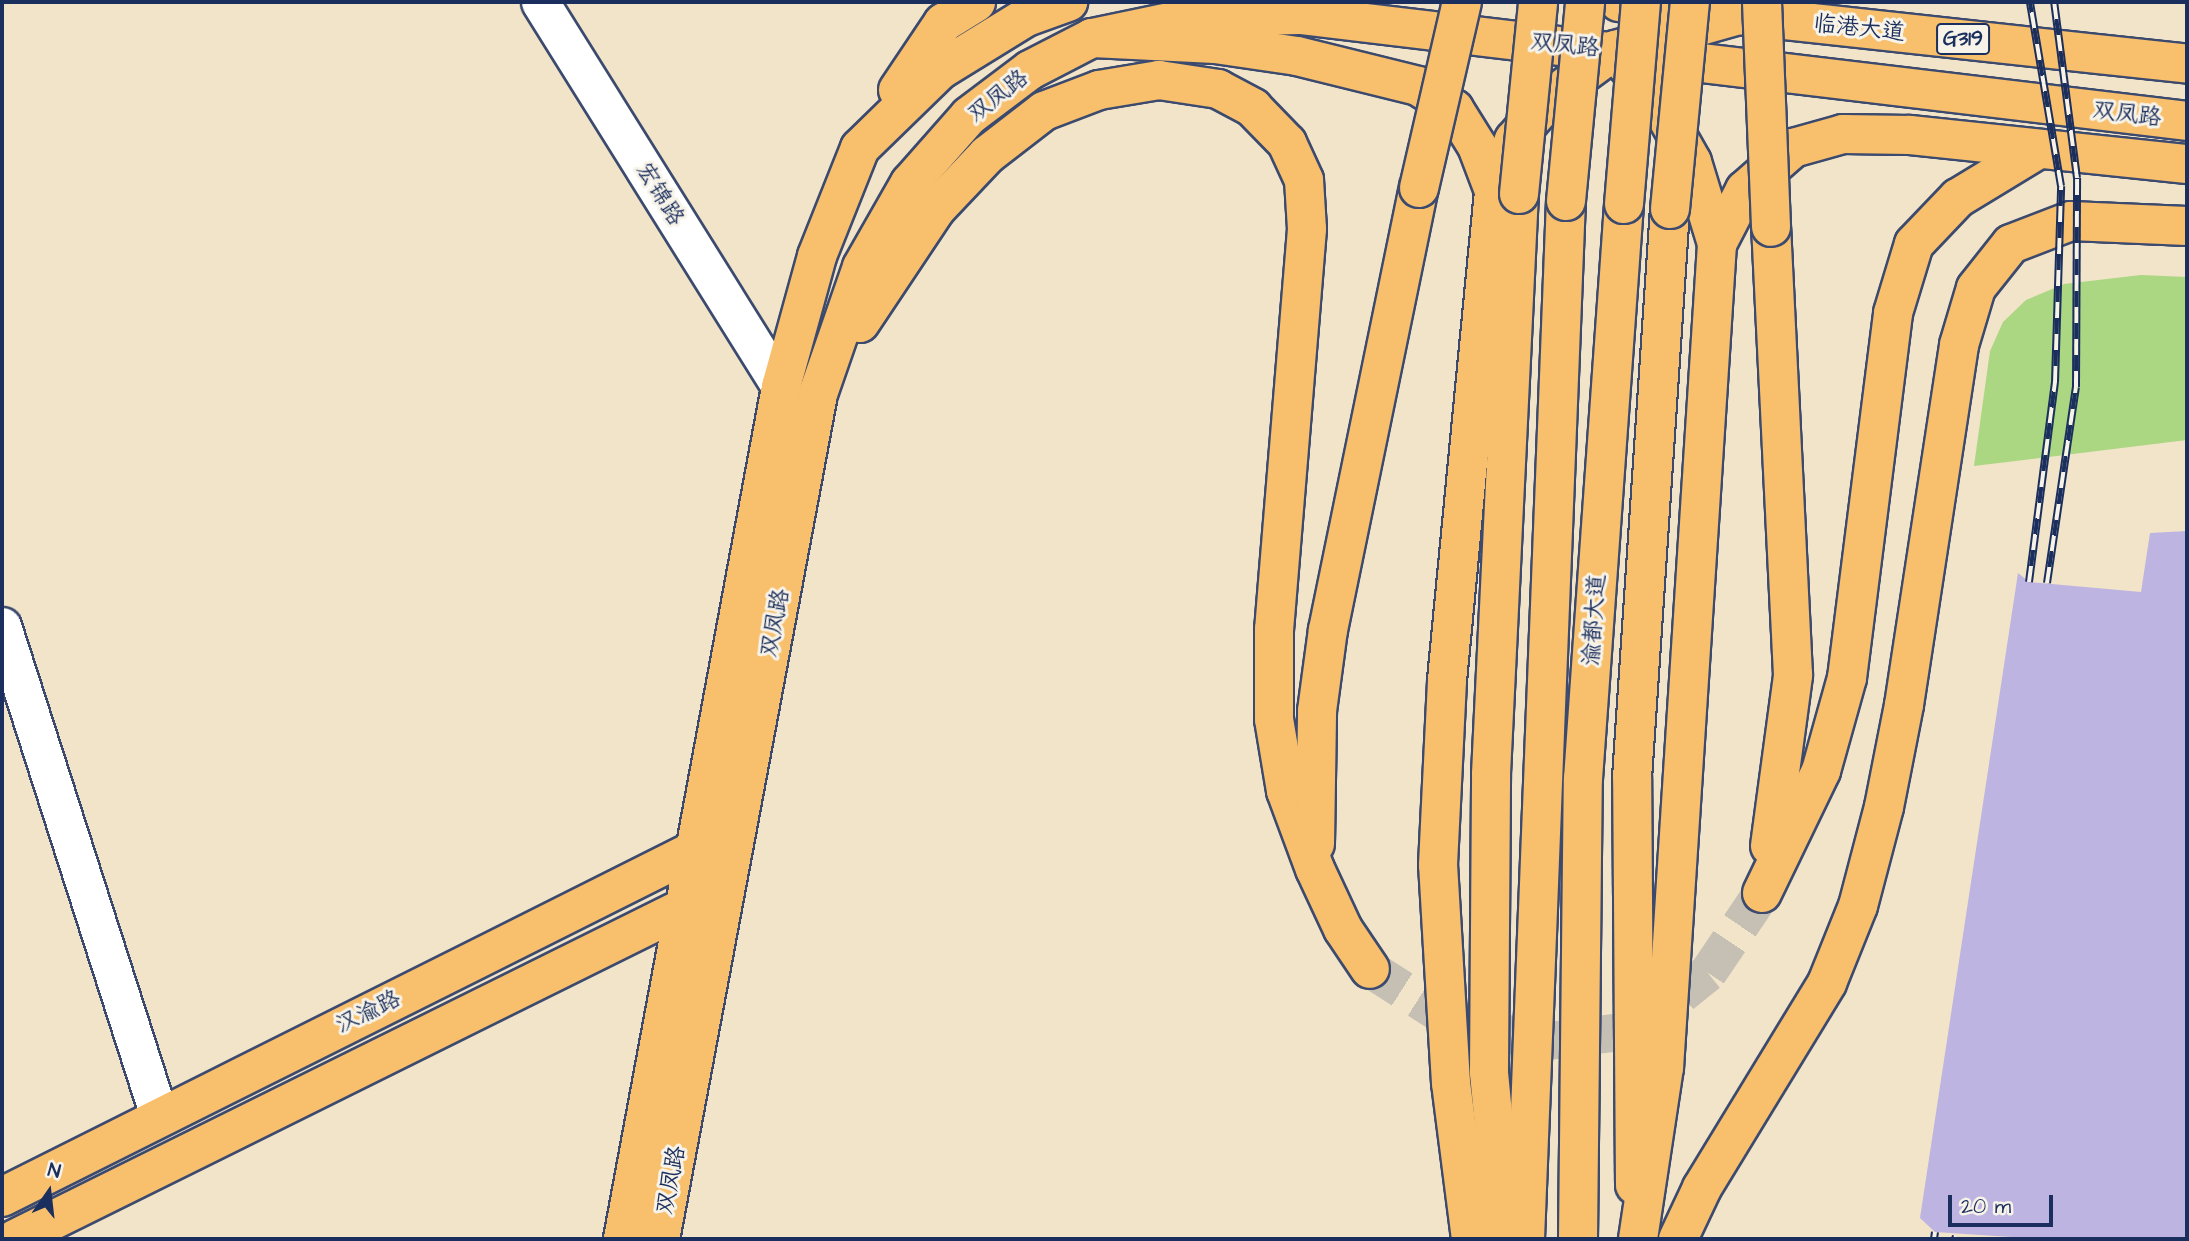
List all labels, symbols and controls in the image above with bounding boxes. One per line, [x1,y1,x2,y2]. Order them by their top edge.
street label: 临港大道 [1812,9,1906,47]
road number: G319 [1935,22,1991,56]
street label: 双凤路 [1529,28,1601,62]
street label: 双凤路 [962,64,1034,128]
street label: 双凤路 [2091,96,2163,132]
street label: 宏锦路 [630,157,690,231]
street label: 渝都大道 [1577,573,1611,667]
street label: 双凤路 [755,587,795,659]
street label: 汉渝路 [331,984,405,1040]
street label: 双凤路 [651,1144,691,1216]
north arrow [14,1157,84,1227]
text: N [45,1157,63,1186]
scale bar [1951,1182,2056,1226]
text: 20 m [1961,1192,2011,1221]

